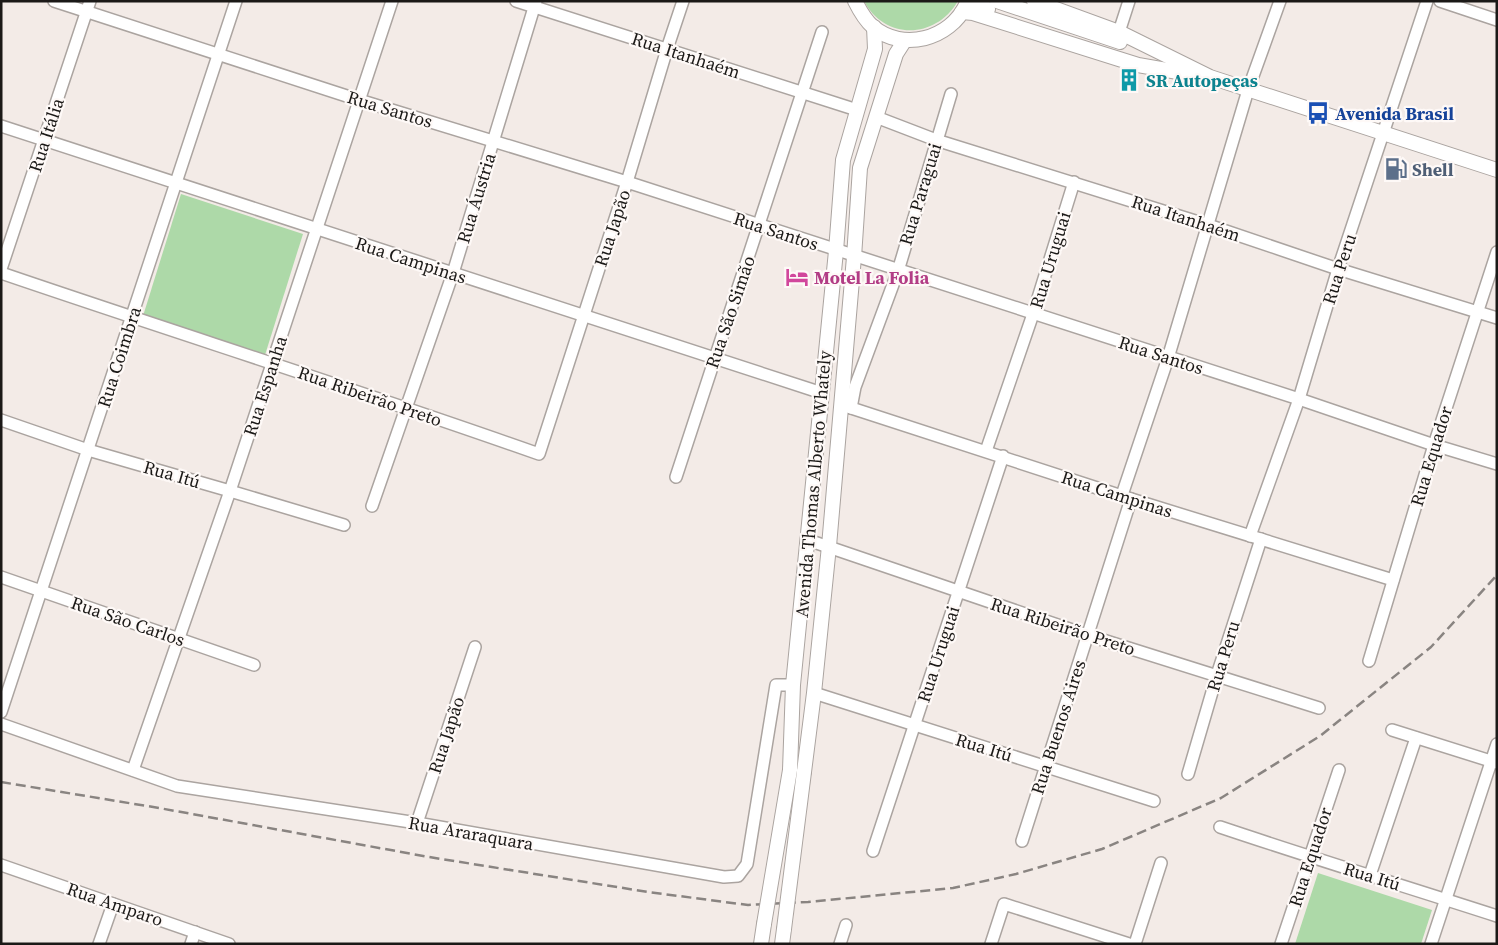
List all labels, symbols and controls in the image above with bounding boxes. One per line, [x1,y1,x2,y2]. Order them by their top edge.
street label: Rua Itanhaém [628,26,744,84]
building icon: SR Autopeças [1116,67,1142,93]
place label: SR Autopeças [1146,68,1258,93]
street label: Rua Santos [344,84,436,134]
street label: Rua Itália [22,94,70,175]
bus stop icon: Avenida Brasil [1305,100,1331,126]
place label: Avenida Brasil [1335,101,1454,126]
street label: Rua Paraguai [893,140,947,248]
street label: Rua Áustria [450,149,502,246]
fuel station icon: Shell [1383,156,1409,182]
place label: Shell [1412,157,1454,182]
street label: Rua Japão [588,186,636,270]
street label: Rua Itanhaém [1128,189,1244,247]
street label: Rua Santos [730,206,822,257]
street label: Rua Uruguai [1023,208,1077,312]
street label: Rua Campinas [352,230,470,290]
street label: Rua Peru [1316,230,1362,308]
street label: Rua São Simão [699,252,761,372]
hotel icon: Motel La Folia [784,264,810,290]
place label: Motel La Folia [814,265,930,290]
street label: Rua Coimbra [91,302,147,411]
street label: Rua Santos [1115,330,1207,381]
street label: Rua Espanha [237,332,293,439]
street label: Avenida Thomas Alberto Whately [789,349,837,618]
street label: Rua Ribeirão Preto [295,360,445,432]
street label: Rua Equador [1404,402,1458,509]
street label: Rua Itú [141,454,203,494]
street label: Rua Campinas [1058,464,1176,524]
street label: Rua São Carlos [68,590,188,652]
street label: Rua Ribeirão Preto [987,591,1139,661]
street label: Rua Uruguai [911,602,965,706]
street label: Rua Peru [1200,617,1246,695]
street label: Rua Buenos Aires [1024,656,1092,798]
street label: Rua Japão [422,693,470,777]
street label: Rua Itú [953,727,1015,767]
street label: Rua Equador [1282,804,1338,910]
street label: Rua Araraquara [407,810,536,856]
street label: Rua Itú [1341,856,1403,896]
street label: Rua Amparo [64,876,167,932]

